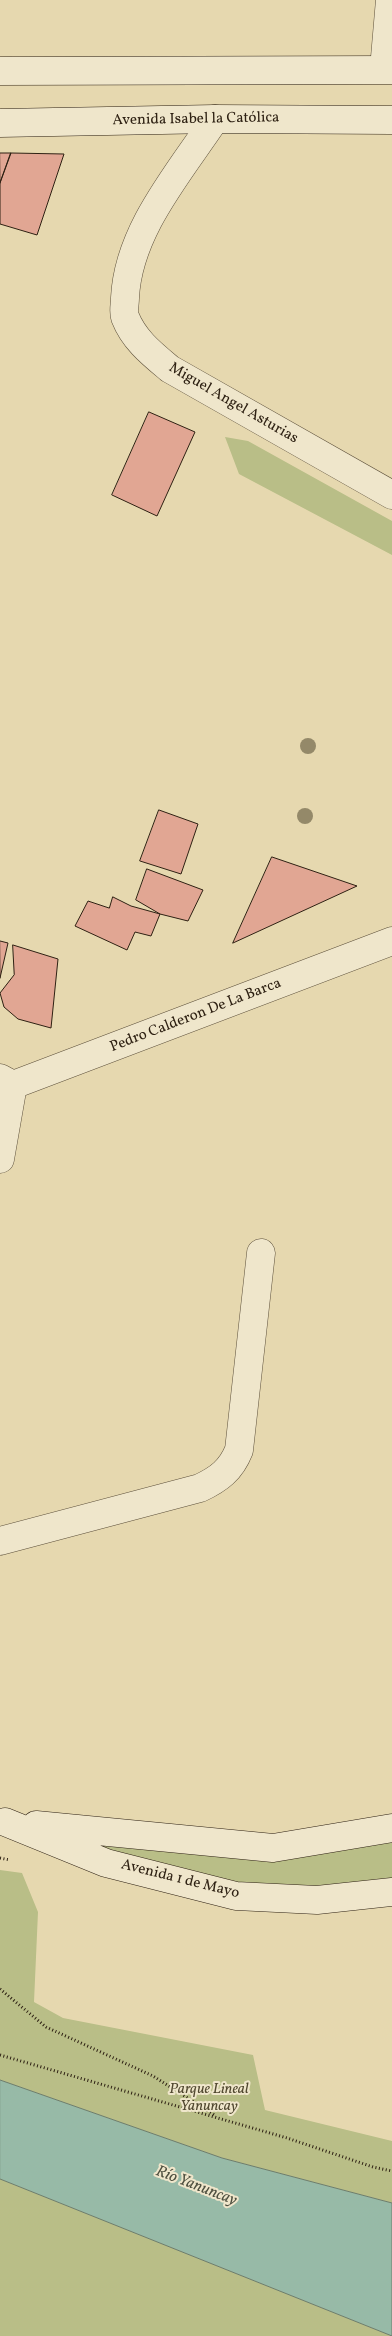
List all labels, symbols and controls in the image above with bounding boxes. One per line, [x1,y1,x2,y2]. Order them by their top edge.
street label: Avenida Isabel la Católica [112,110,280,130]
street label: Miguel Angel Asturias [165,360,301,448]
street label: Pedro Calderon De La Barca [108,975,284,1057]
street label: Avenida 1 de Mayo [119,1857,241,1903]
park label: Parque Lineal Yanuncay [169,2081,249,2116]
water label: Río Yanuncay [153,2163,239,2211]

